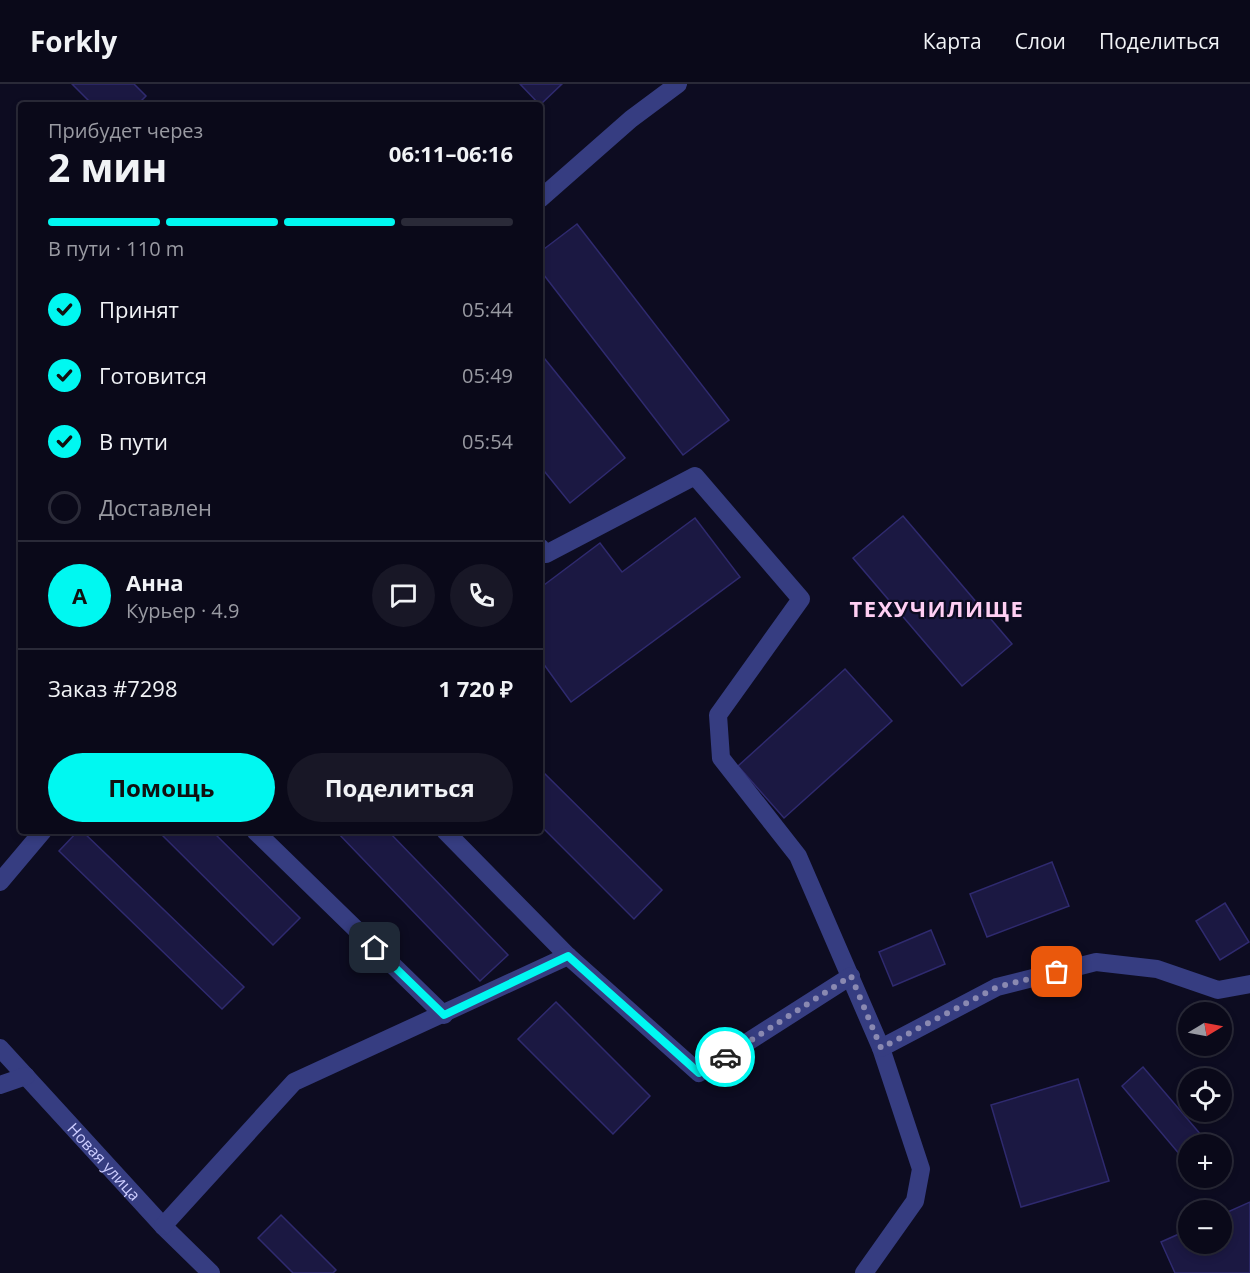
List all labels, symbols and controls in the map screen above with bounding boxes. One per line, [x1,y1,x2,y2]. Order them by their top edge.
text: Forkly [30,22,117,60]
text: Карта [923,27,982,55]
text: Слои [1015,27,1066,55]
text: Поделиться [1099,27,1220,55]
text: Прибудет через [48,117,203,144]
text: 06:11–06:16 [389,138,513,168]
text: 2 мин [48,140,167,193]
text: В пути · 110 m [48,235,184,262]
icon: check [48,293,81,326]
text: Принят [99,294,179,324]
text: 05:44 [462,296,513,323]
icon: check [48,359,81,392]
text: Готовится [99,360,207,390]
text: 05:49 [462,362,513,389]
icon: check [48,425,81,458]
text: В пути [99,426,168,456]
text: 05:54 [462,428,513,455]
text: Доставлен [99,492,212,522]
button: chat [372,564,435,627]
button: phone [450,564,513,627]
text: Анна [126,567,184,597]
text: А [72,580,87,610]
district label: ТЕХУЧИЛИЩЕ [850,593,1024,623]
text: Курьер · 4.9 [126,597,240,624]
text: Заказ #7298 [48,673,178,703]
text: 1 720 ₽ [438,673,513,703]
button: Помощь [48,753,275,822]
button: Поделиться [287,753,513,822]
pin [349,922,400,973]
icon: home [358,931,391,964]
pin [1031,946,1082,997]
icon: bag [1040,955,1073,988]
north arrow [1178,1002,1232,1056]
map controls [1178,1002,1232,1254]
courier [695,1027,755,1087]
icon: car [709,1041,742,1074]
button: locate [1178,1068,1232,1122]
street label: Новая улица [63,1118,145,1205]
button: + [1178,1134,1232,1188]
button: − [1178,1200,1232,1254]

